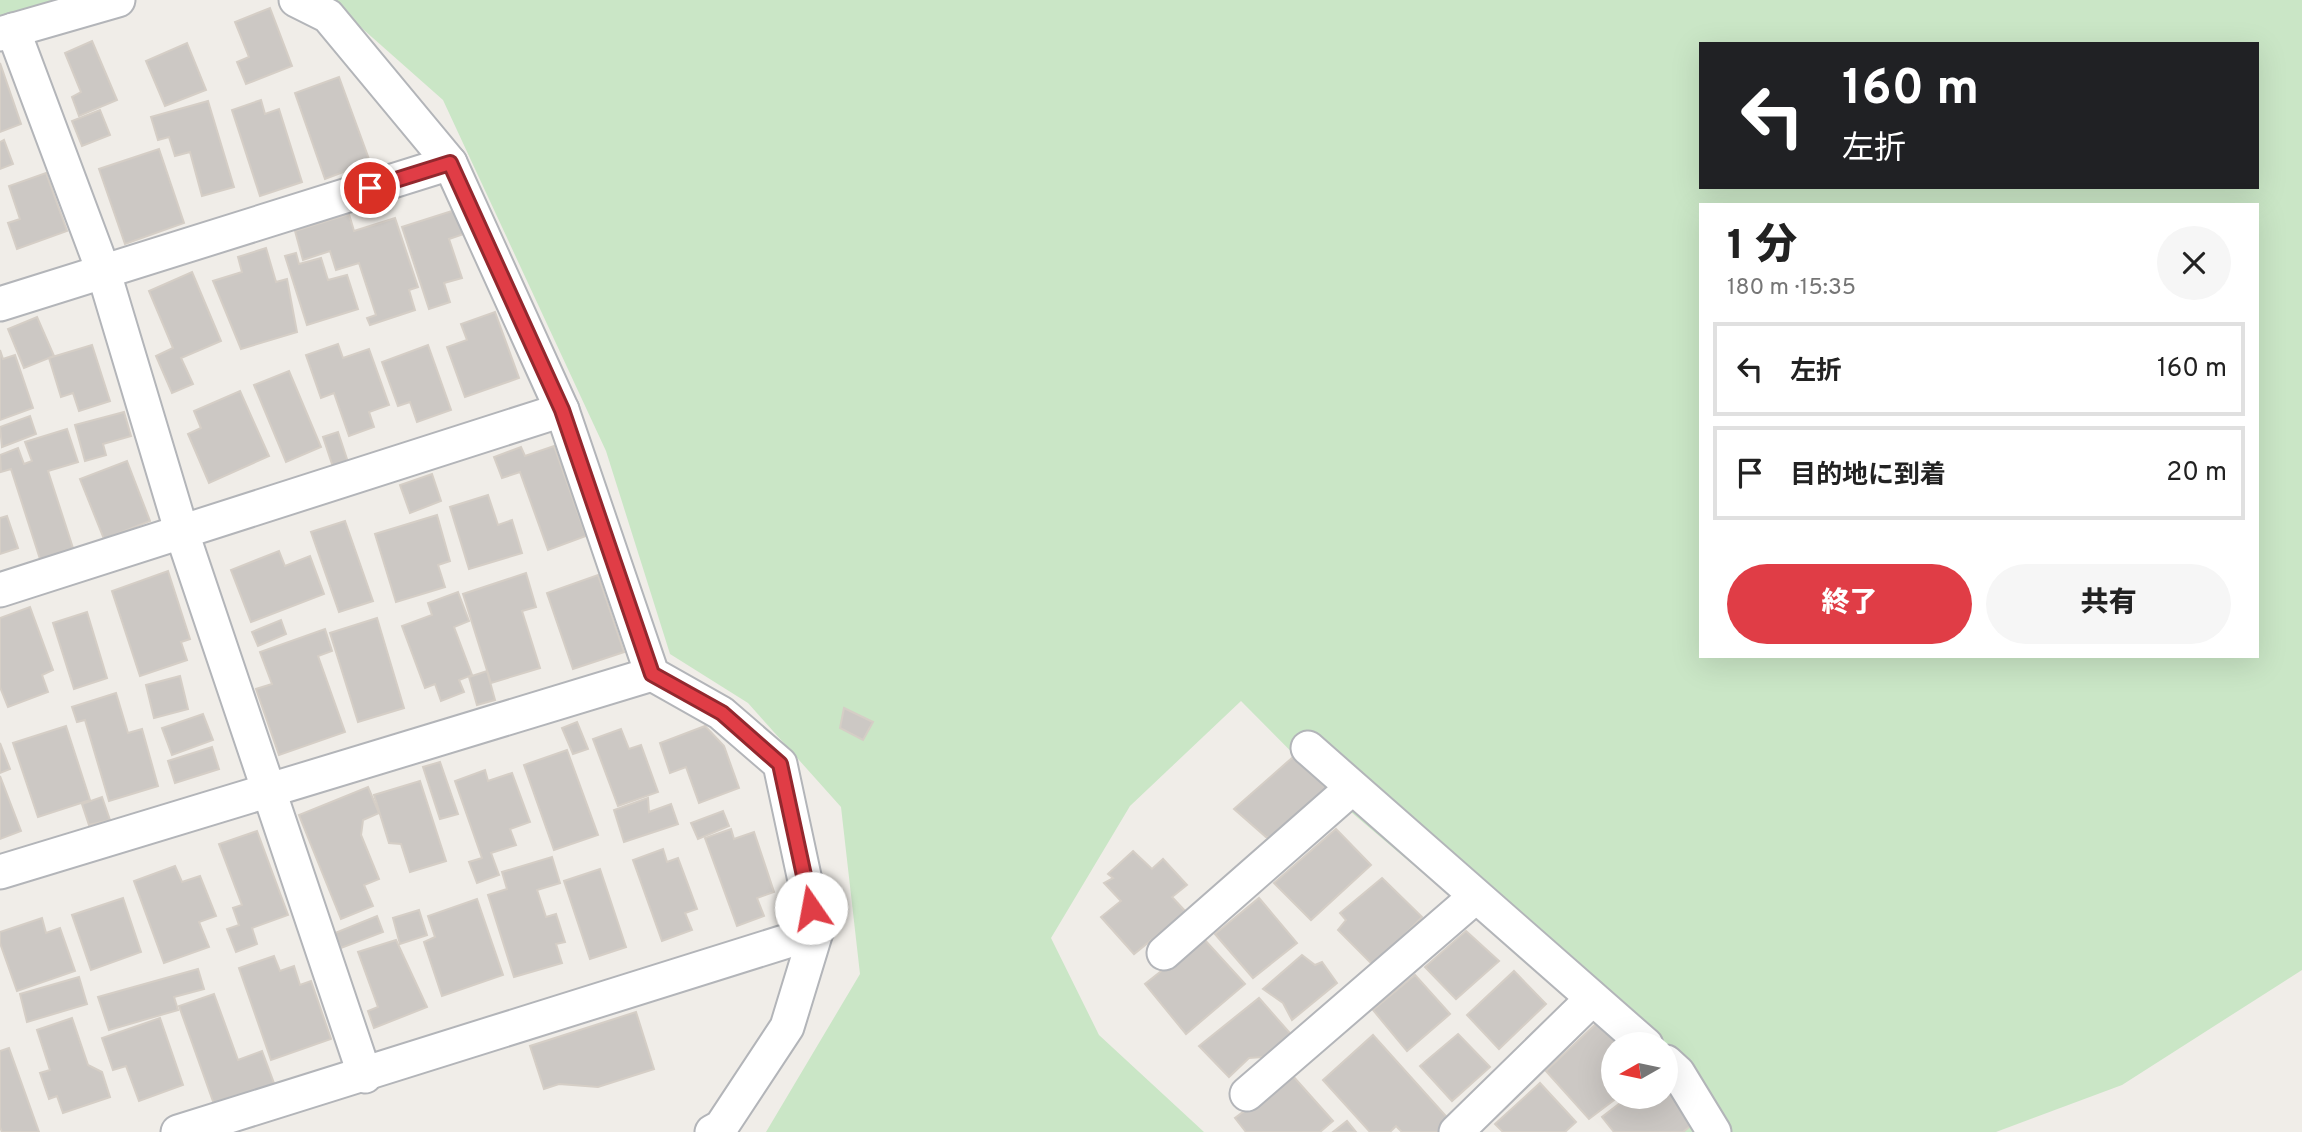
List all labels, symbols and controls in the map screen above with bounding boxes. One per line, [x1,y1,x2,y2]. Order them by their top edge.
text: 160 m [1842,60,1979,122]
icon: left [1727,70,1818,161]
text: 左折 [1842,130,1906,170]
pin [340,158,400,218]
icon: arrive [351,169,389,207]
text: 1 分 [1727,221,1797,274]
button: close [2157,226,2231,300]
text: 180 m · 15:35 [1727,274,1856,303]
icon: left [1731,350,1769,388]
text: 160 m [2157,353,2227,386]
text: 左折 [1790,356,1842,389]
icon: arrive [1731,454,1769,492]
text: 20 m [2166,457,2227,490]
text: 目的地に到着 [1790,460,1946,493]
button: 終了 [1727,564,1972,644]
button: 共有 [1986,564,2231,644]
position arrow [774,871,848,945]
north arrow [1601,1032,1678,1110]
map controls [1601,1032,1678,1109]

